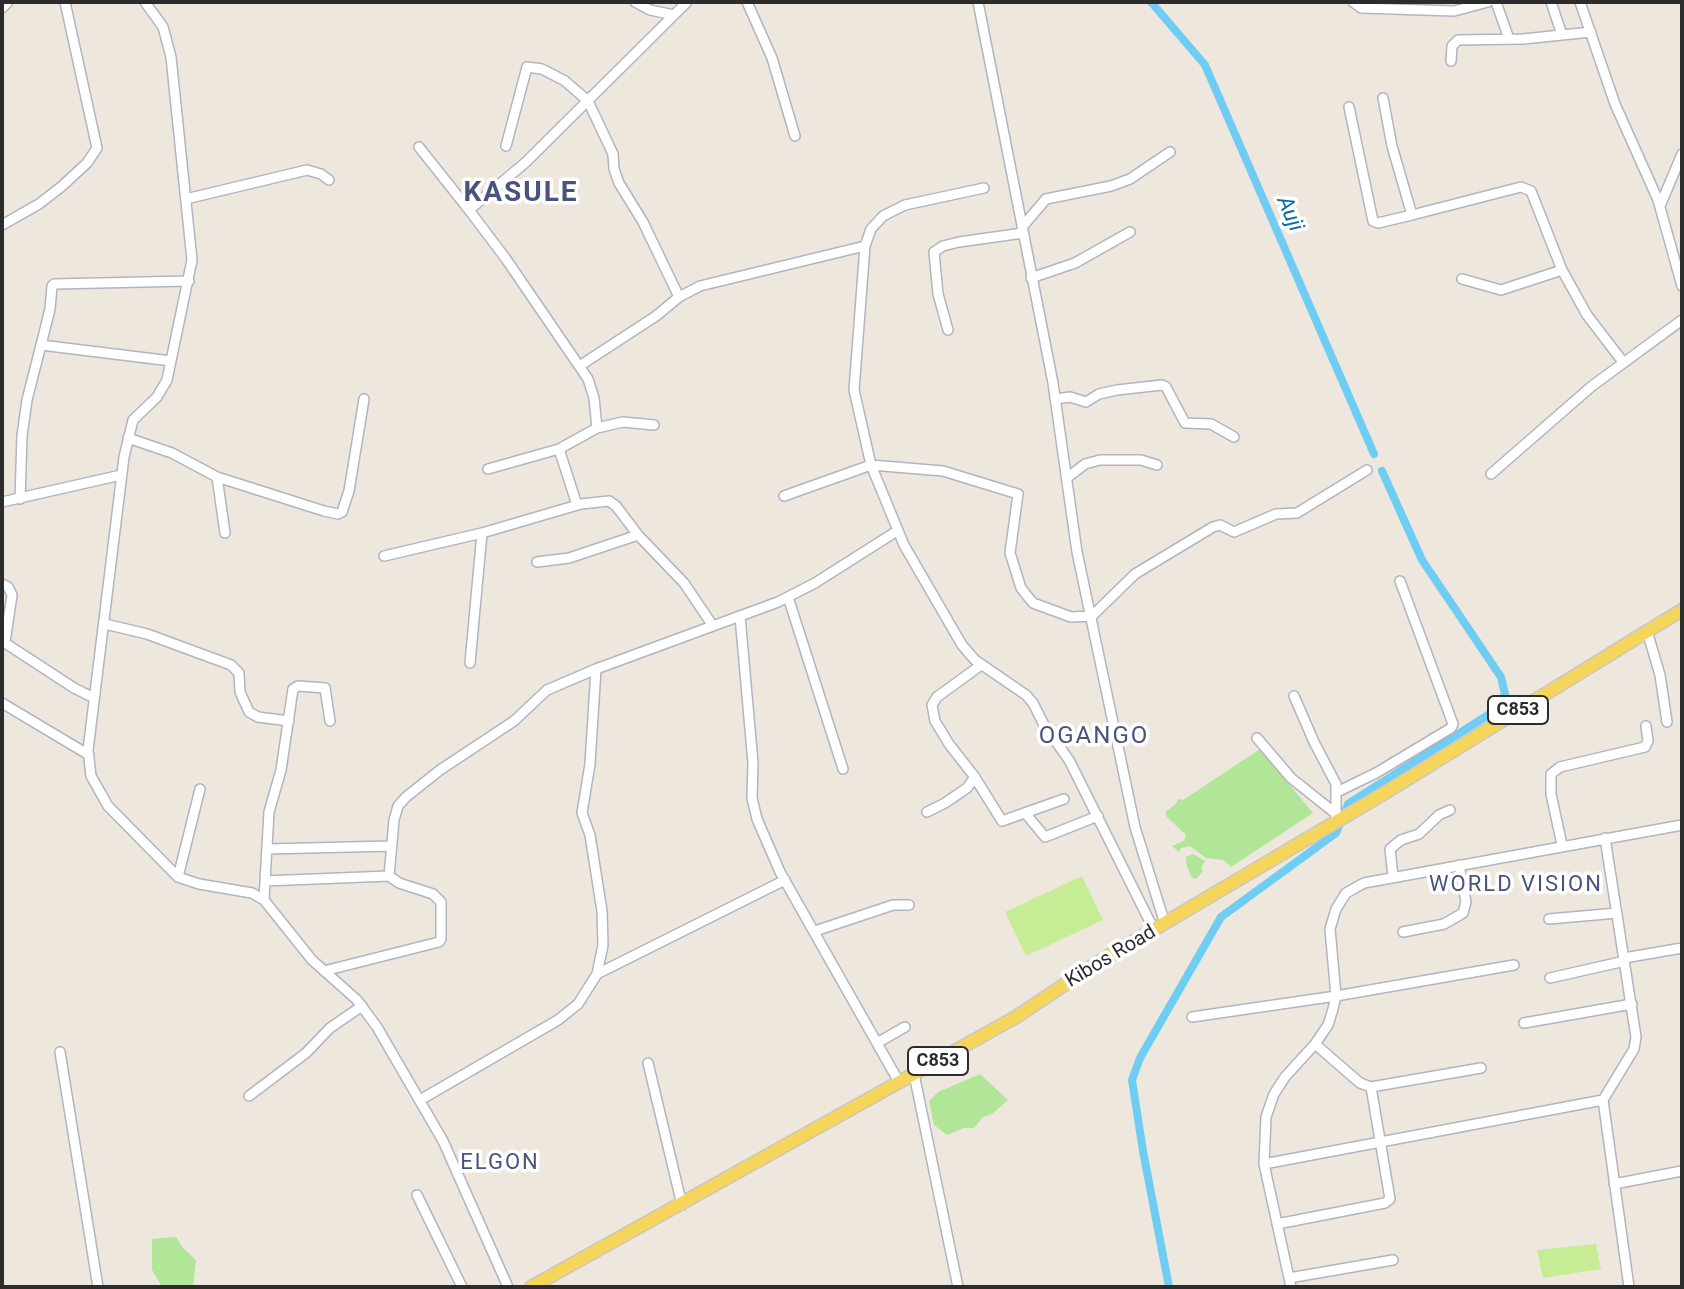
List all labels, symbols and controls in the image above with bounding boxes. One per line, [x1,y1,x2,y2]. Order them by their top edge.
district label: KASULE [463,177,579,211]
water label: Auji [1270,192,1308,236]
road number: C853 [1488,696,1548,724]
district label: OGANGO [1039,723,1149,751]
district label: WORLD VISION [1429,872,1603,898]
street label: Kibos Road [1061,921,1161,993]
road number: C853 [908,1047,968,1075]
district label: ELGON [460,1150,540,1176]

